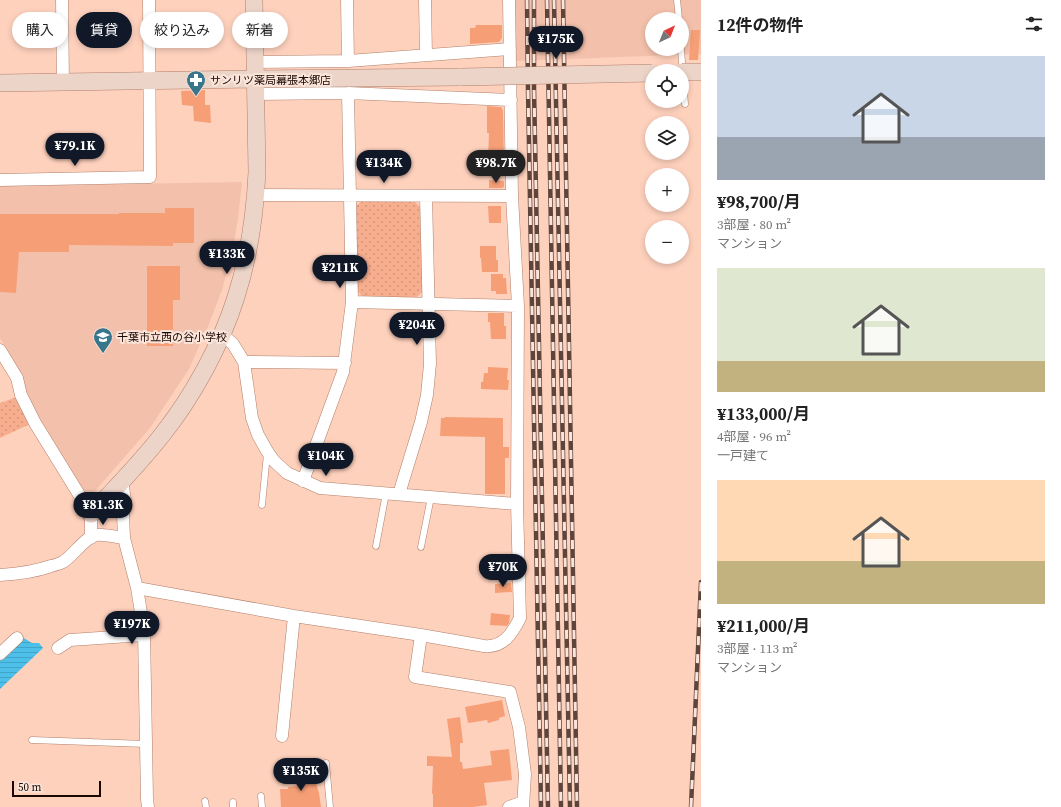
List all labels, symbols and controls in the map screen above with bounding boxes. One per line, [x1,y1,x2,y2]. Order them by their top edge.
chip: 購入 [12,12,68,48]
chip: 賃貸 [76,12,132,48]
chip: 絞り込み [140,12,224,48]
chip: 新着 [232,12,288,48]
north arrow [645,12,689,56]
map controls [645,12,689,264]
text: 12件の物件 [717,13,803,37]
icon: filters [1023,13,1045,35]
pin: ¥175K [528,26,584,60]
text: ¥175K [537,30,575,47]
button: locate [645,64,689,108]
pharmacy icon: サンリツ薬局幕張本郷店 [185,69,207,97]
place label: サンリツ薬局幕張本郷店 [210,73,331,88]
icon: home [845,82,917,154]
button: layers [645,116,689,160]
pin: ¥79.1K [42,133,108,167]
text: ¥79.1K [54,137,96,154]
pin: ¥134K [356,150,412,184]
pin: ¥98.7K [463,150,529,184]
text: ¥134K [365,154,403,171]
text: ¥98.7K [475,154,517,171]
button: + [645,168,689,212]
text: ¥98,700/月 [717,190,801,214]
text: 3部屋 · 80 m² [717,216,791,233]
button: − [645,220,689,264]
text: マンション [717,235,782,252]
pin: ¥133K [199,241,255,275]
text: ¥133K [208,245,246,262]
pin: ¥211K [312,255,368,289]
text: ¥211K [321,259,359,276]
icon: home [845,294,917,366]
pin: ¥204K [389,312,445,346]
text: ¥204K [398,316,436,333]
school or university icon: 千葉市立西の谷小学校 [92,326,114,354]
place label: 千葉市立西の谷小学校 [117,330,227,345]
text: ¥133,000/月 [717,402,810,426]
text: 4部屋 · 96 m² [717,428,791,445]
pin: ¥104K [298,443,354,477]
text: ¥104K [307,447,345,464]
text: 一戸建て [717,447,769,464]
pin: ¥81.3K [70,492,136,526]
text: ¥81.3K [82,496,124,513]
icon: home [845,506,917,578]
pin: ¥70K [479,554,527,588]
text: ¥70K [488,558,518,575]
pin: ¥197K [104,611,160,645]
text: ¥211,000/月 [717,614,810,638]
text: ¥197K [113,615,151,632]
text: 3部屋 · 113 m² [717,640,798,657]
text: マンション [717,659,782,676]
pin: ¥135K [273,758,329,792]
text: ¥135K [282,762,320,779]
scale bar [12,779,101,798]
text: 50 m [18,780,41,795]

